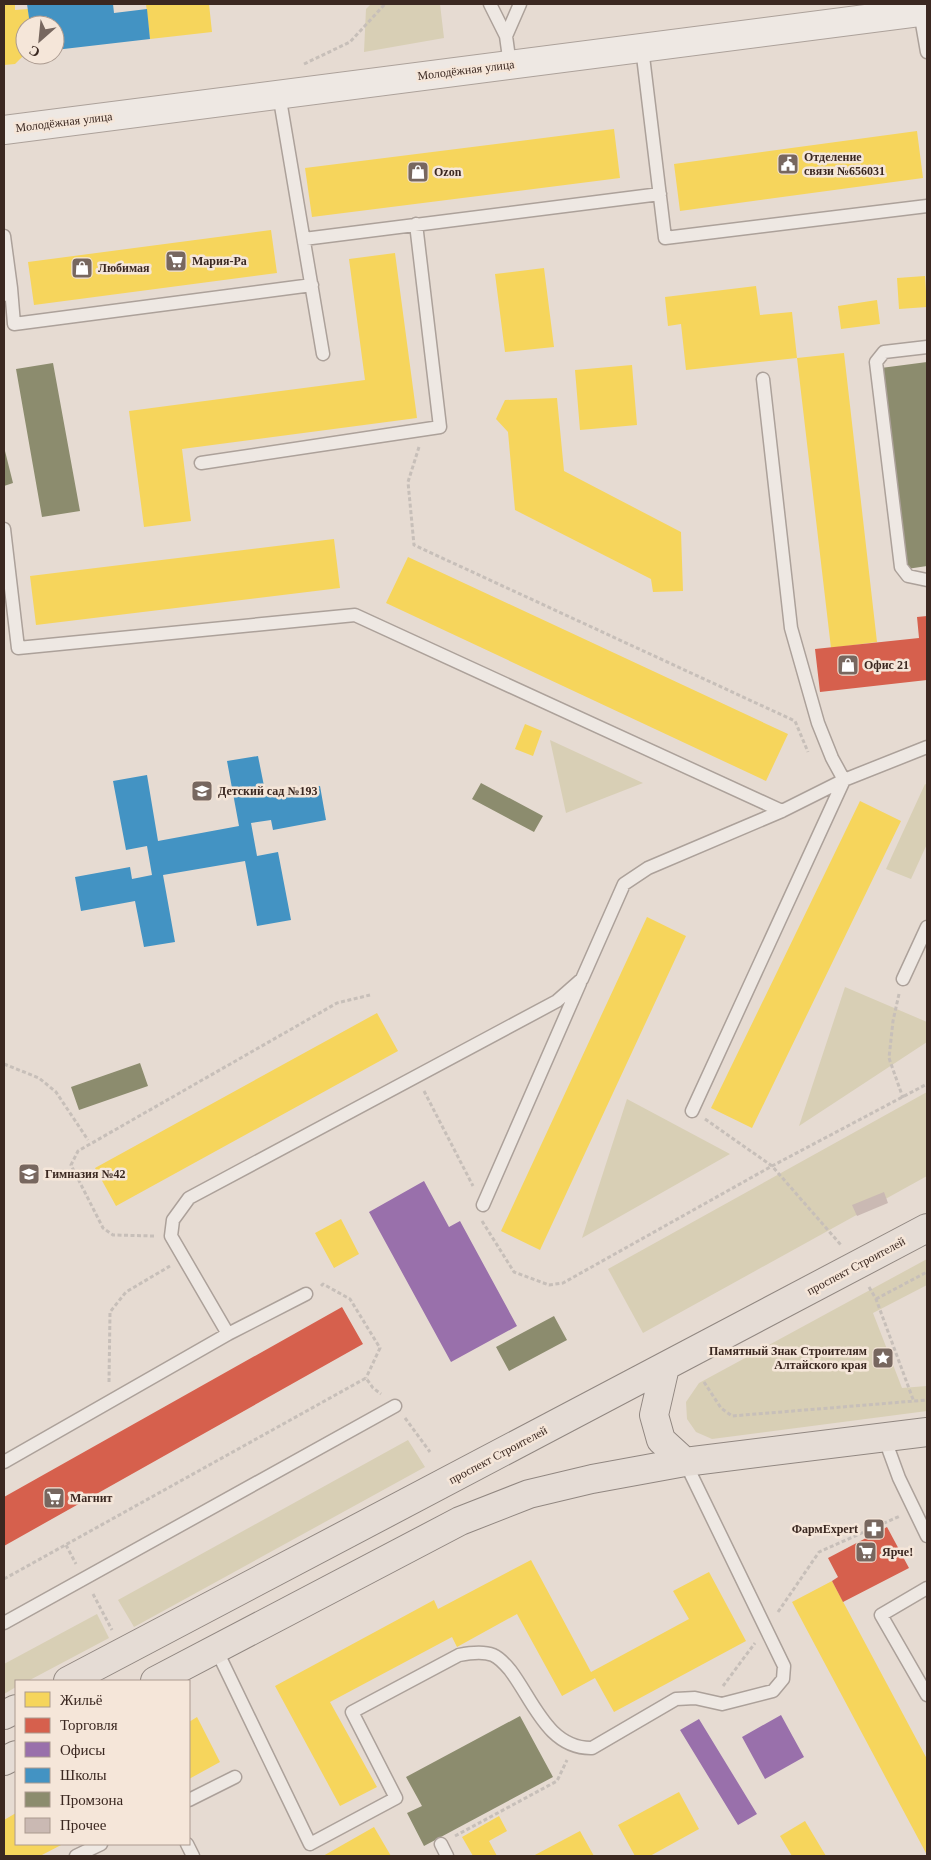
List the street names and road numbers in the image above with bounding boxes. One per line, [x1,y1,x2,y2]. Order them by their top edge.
street label: Молодёжная улица [417,57,516,83]
street label: Молодёжная улица [15,109,114,135]
street label: проспект Строителей [804,1234,908,1298]
street label: проспект Строителей [446,1423,550,1487]

